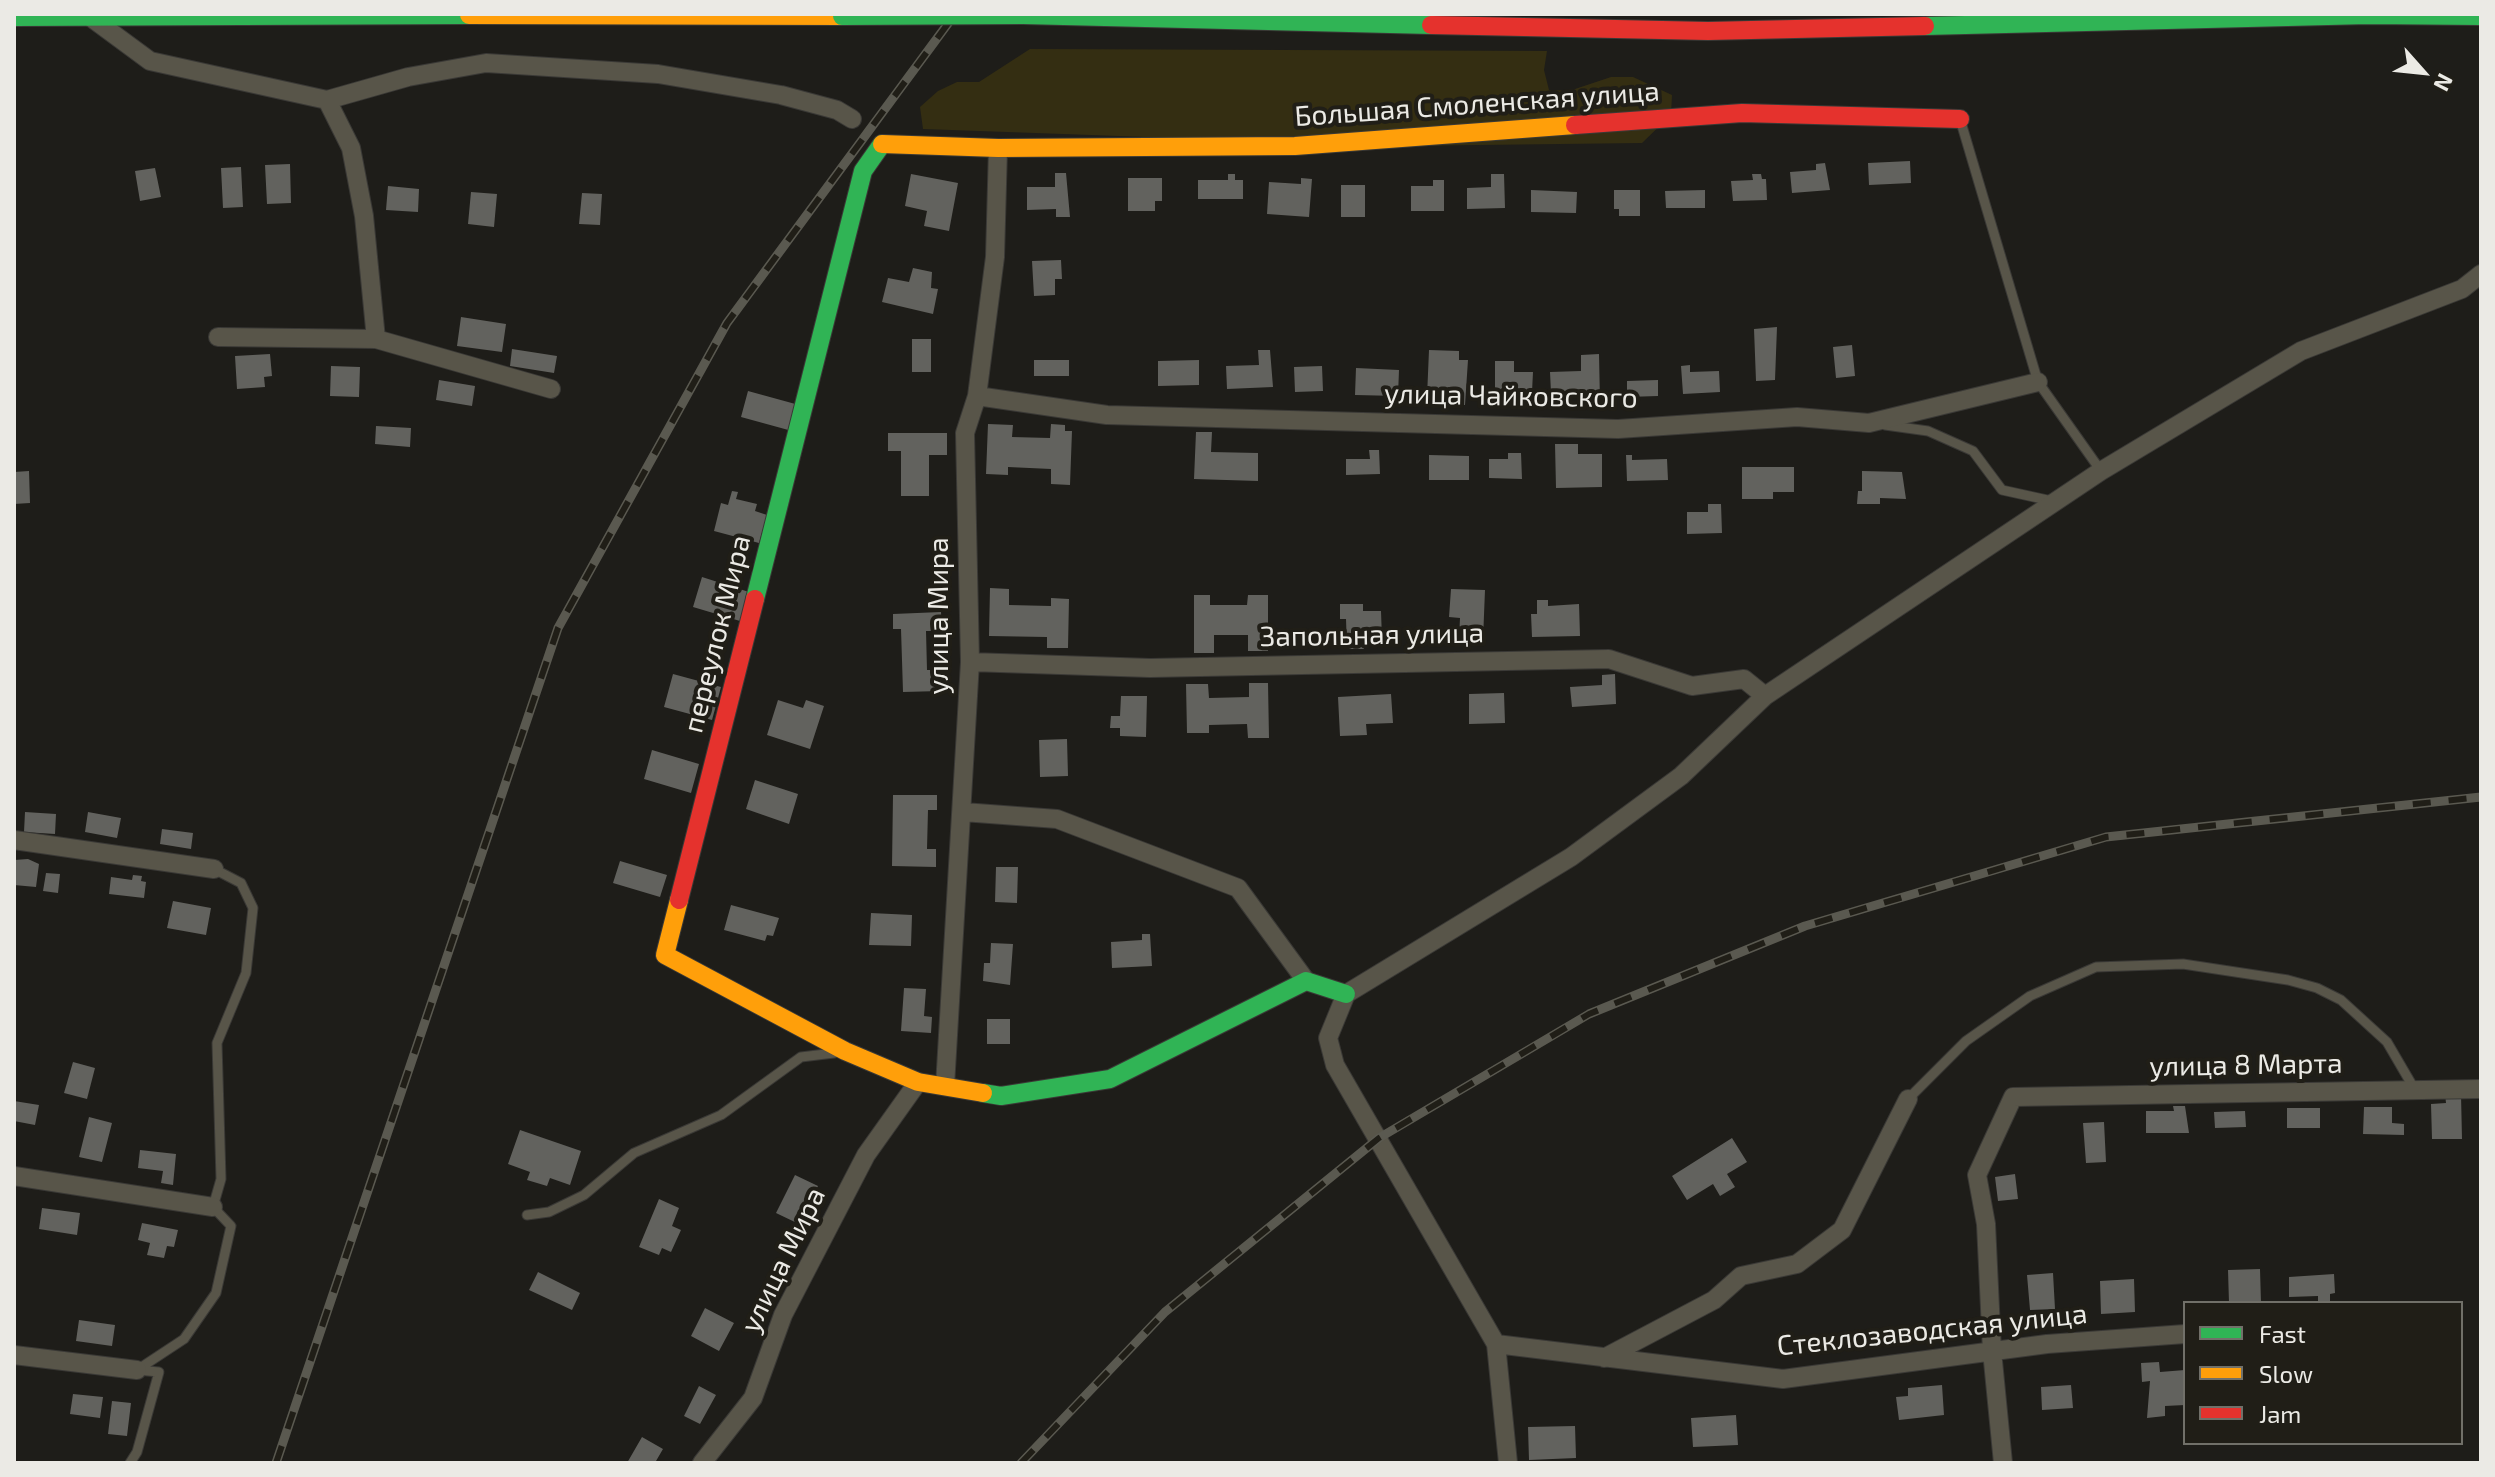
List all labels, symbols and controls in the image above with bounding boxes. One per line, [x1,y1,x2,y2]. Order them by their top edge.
north arrow [2383,32,2463,112]
text: N [2429,70,2460,96]
street label: Большая Смоленская улица [1293,74,1661,134]
street label: улица Чайковского [1384,377,1638,415]
street label: переулок Мира [676,532,758,736]
street label: улица Мира [922,537,956,695]
street label: Запольная улица [1260,616,1484,654]
street label: улица 8 Марта [2149,1047,2343,1083]
street label: улица Мира [733,1182,833,1338]
street label: Стеклозаводская улица [1775,1297,2089,1363]
legend [2183,1301,2463,1445]
text: Fast [2259,1319,2306,1348]
text: Slow [2259,1359,2313,1388]
text: Jam [2259,1399,2301,1428]

